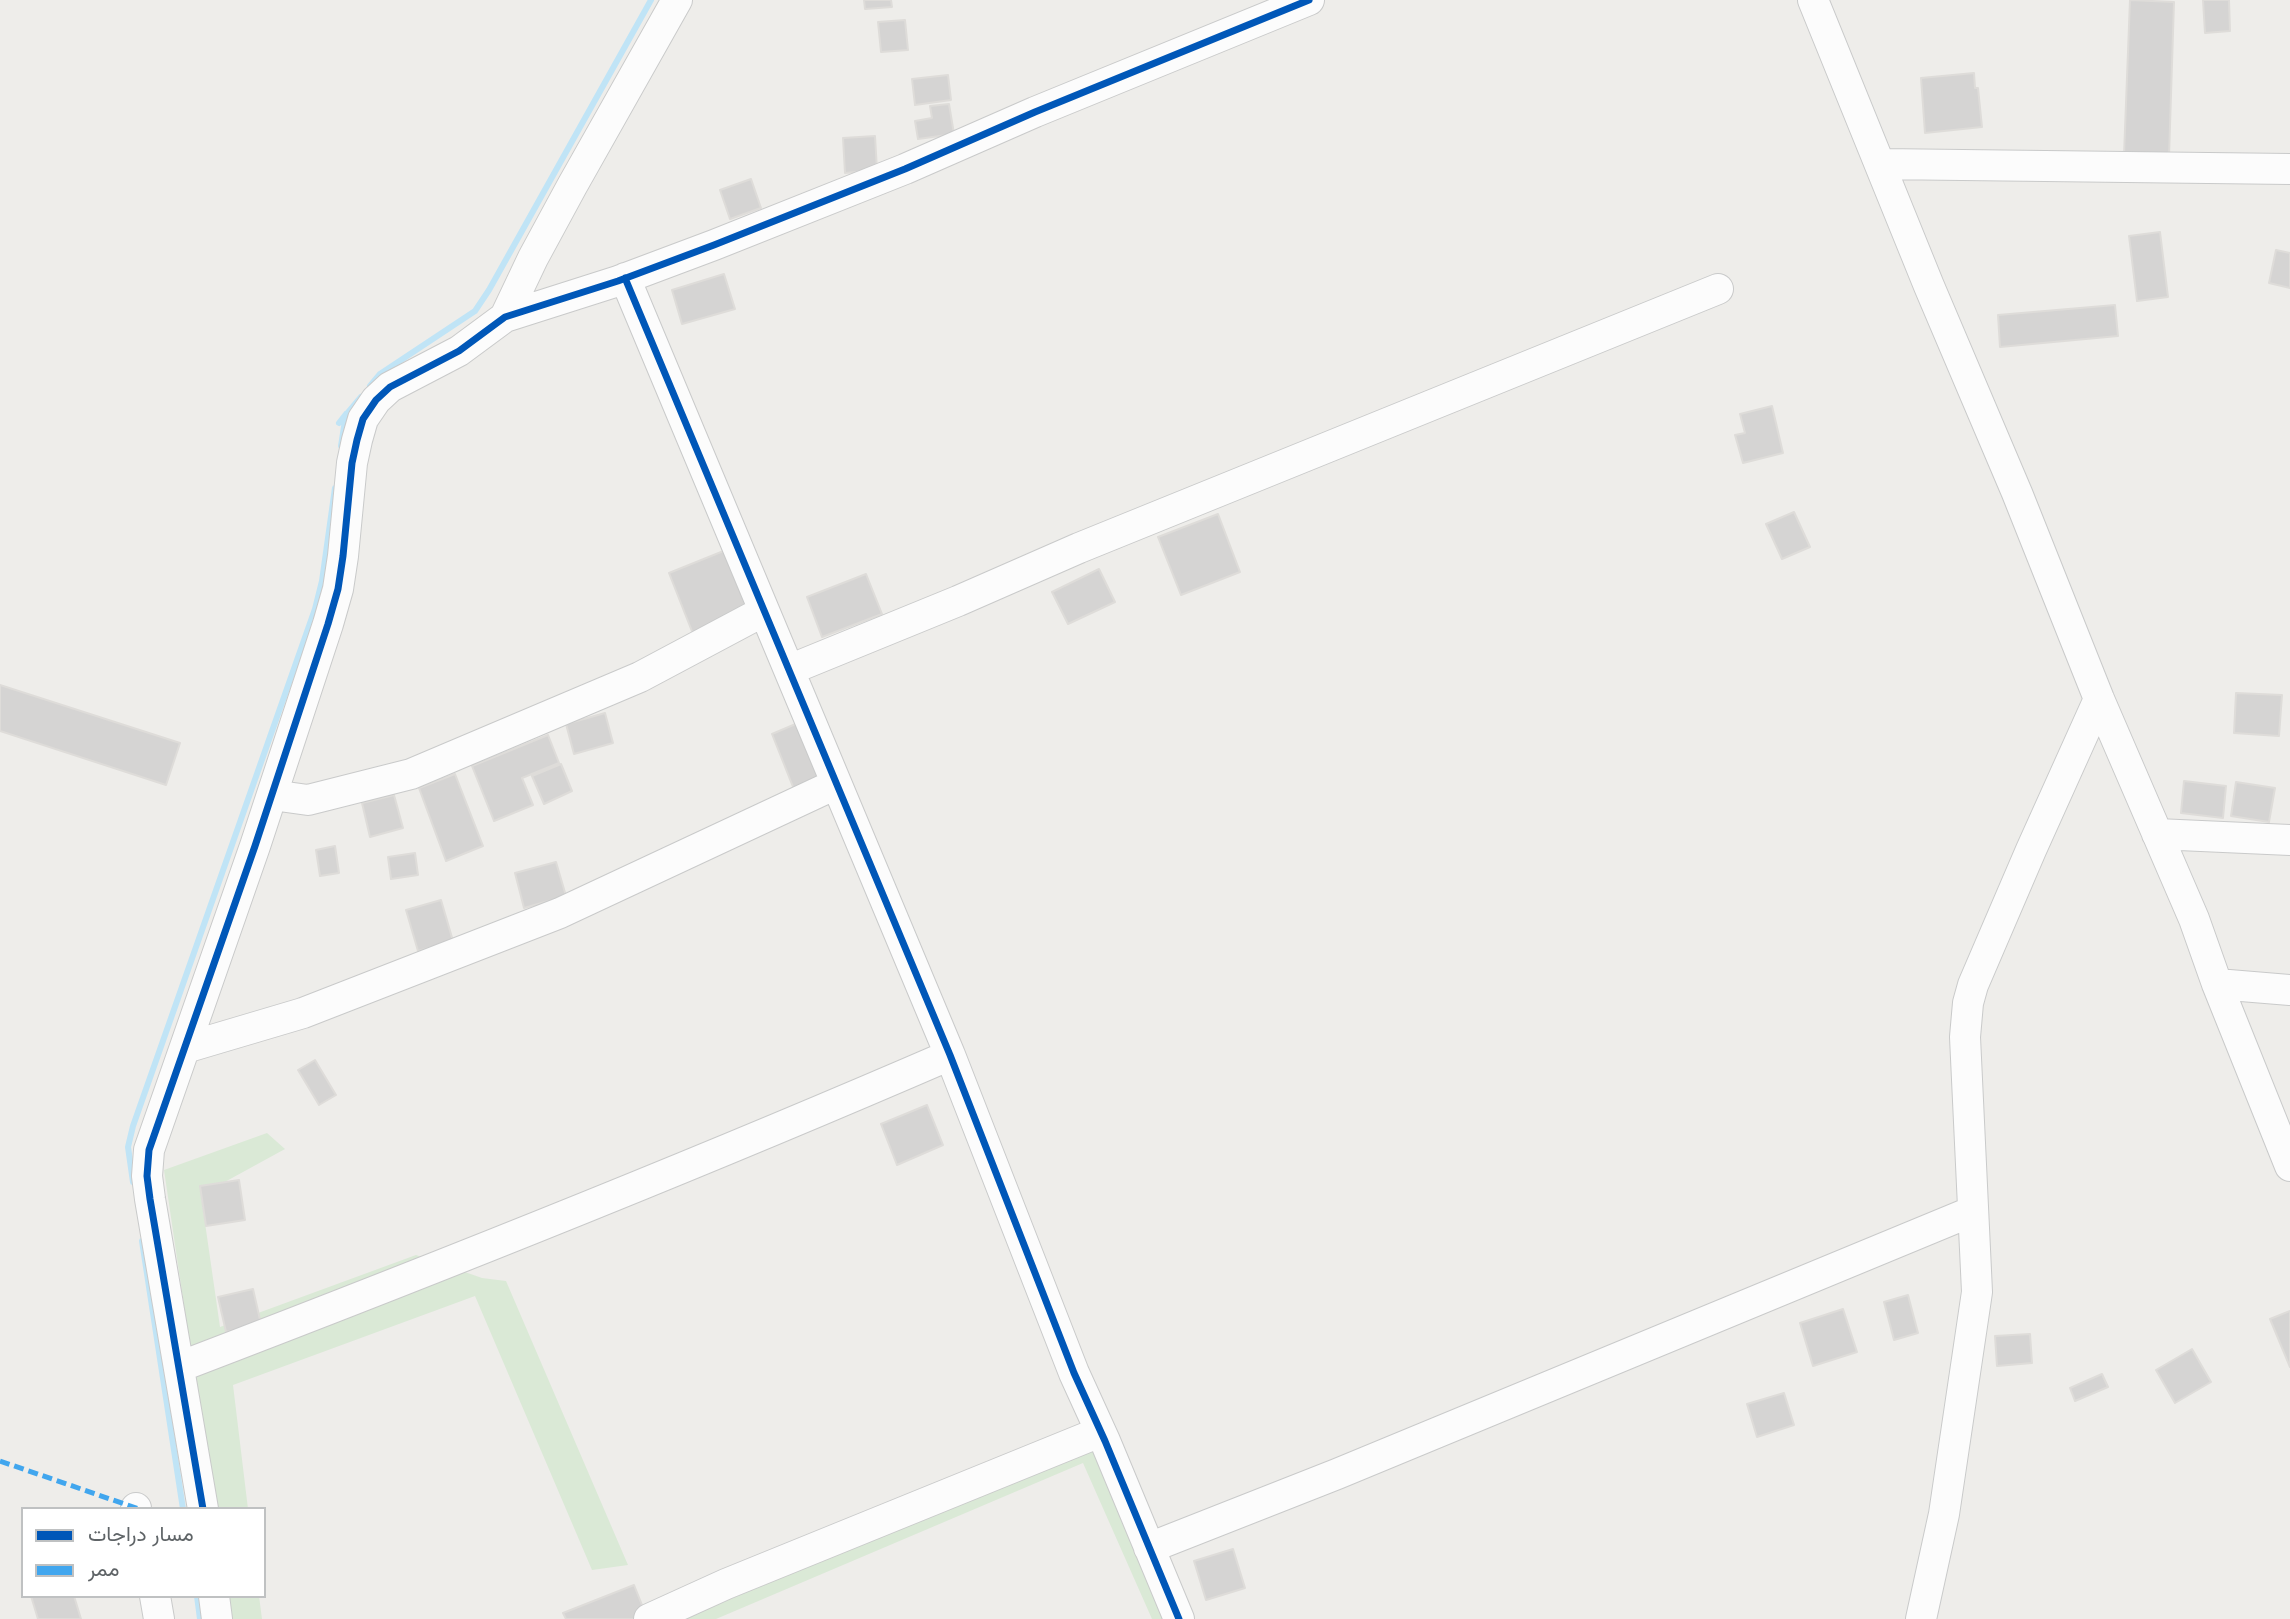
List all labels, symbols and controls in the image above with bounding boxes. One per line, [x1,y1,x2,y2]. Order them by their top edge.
legend [21,1507,266,1598]
text: مسار دراجات [88,1520,194,1547]
text: ممر [88,1555,119,1582]

